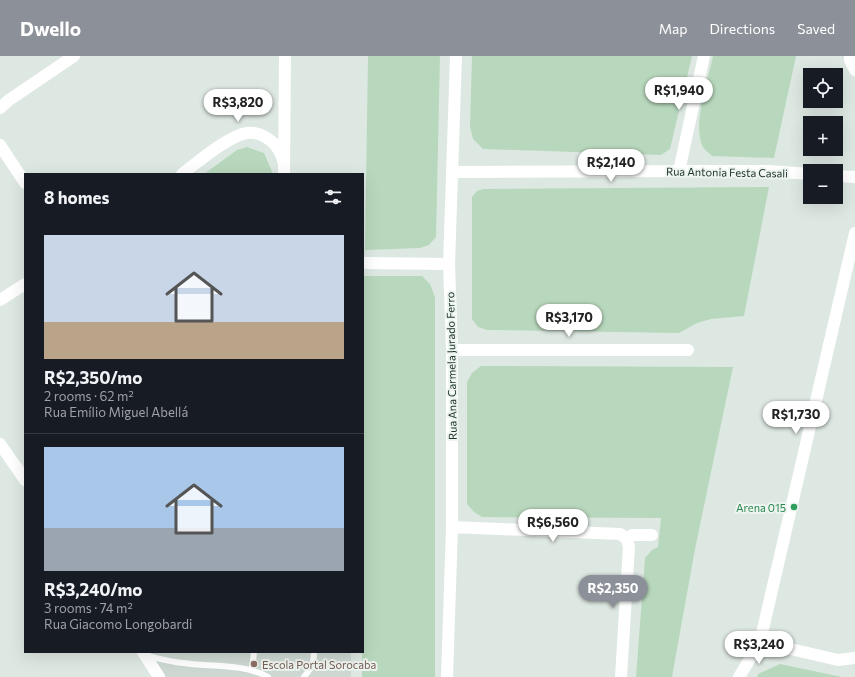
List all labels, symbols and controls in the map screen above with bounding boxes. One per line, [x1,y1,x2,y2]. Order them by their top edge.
text: Dwello [20,17,81,40]
text: Map [659,20,688,37]
text: Directions [710,20,775,37]
text: Saved [797,20,835,37]
map controls [803,68,843,204]
button: locate [803,68,843,108]
pin: R$1,940 [642,77,716,111]
text: R$1,940 [654,82,704,98]
pin: R$3,820 [201,89,275,123]
text: R$3,820 [213,94,263,110]
button: + [803,116,843,156]
pin: R$2,140 [574,149,648,183]
text: R$2,140 [587,154,635,170]
street label: Rua Antonia Festa Casali [666,164,788,180]
button: − [803,164,843,204]
icon: filters [322,186,344,208]
text: 8 homes [44,187,109,208]
icon: home [158,261,230,333]
street label: Rua Ana Carmela Jurado Ferro [443,291,460,440]
pin: R$3,170 [532,304,606,338]
text: R$3,170 [545,309,593,325]
text: R$2,350/mo [44,367,142,388]
text: 2 rooms · 62 m² [44,388,134,404]
pin: R$1,730 [759,401,833,435]
text: Rua Emílio Miguel Abellá [44,404,188,420]
text: R$1,730 [772,406,820,422]
icon: home [158,473,230,545]
place label: Arena 015 [736,501,786,514]
marker: Arena 015 [789,502,799,512]
pin: R$6,560 [516,509,590,543]
text: R$6,560 [527,514,579,530]
pin: R$2,350 [576,575,650,609]
text: R$3,240/mo [44,579,142,600]
text: R$2,350 [588,580,638,596]
text: 3 rooms · 74 m² [44,600,133,616]
text: Rua Giacomo Longobardi [44,616,192,632]
pin: R$3,240 [722,631,796,665]
text: R$3,240 [734,636,784,652]
place label: Escola Portal Sorocaba [262,658,376,671]
marker: Escola Portal Sorocaba [249,659,259,669]

